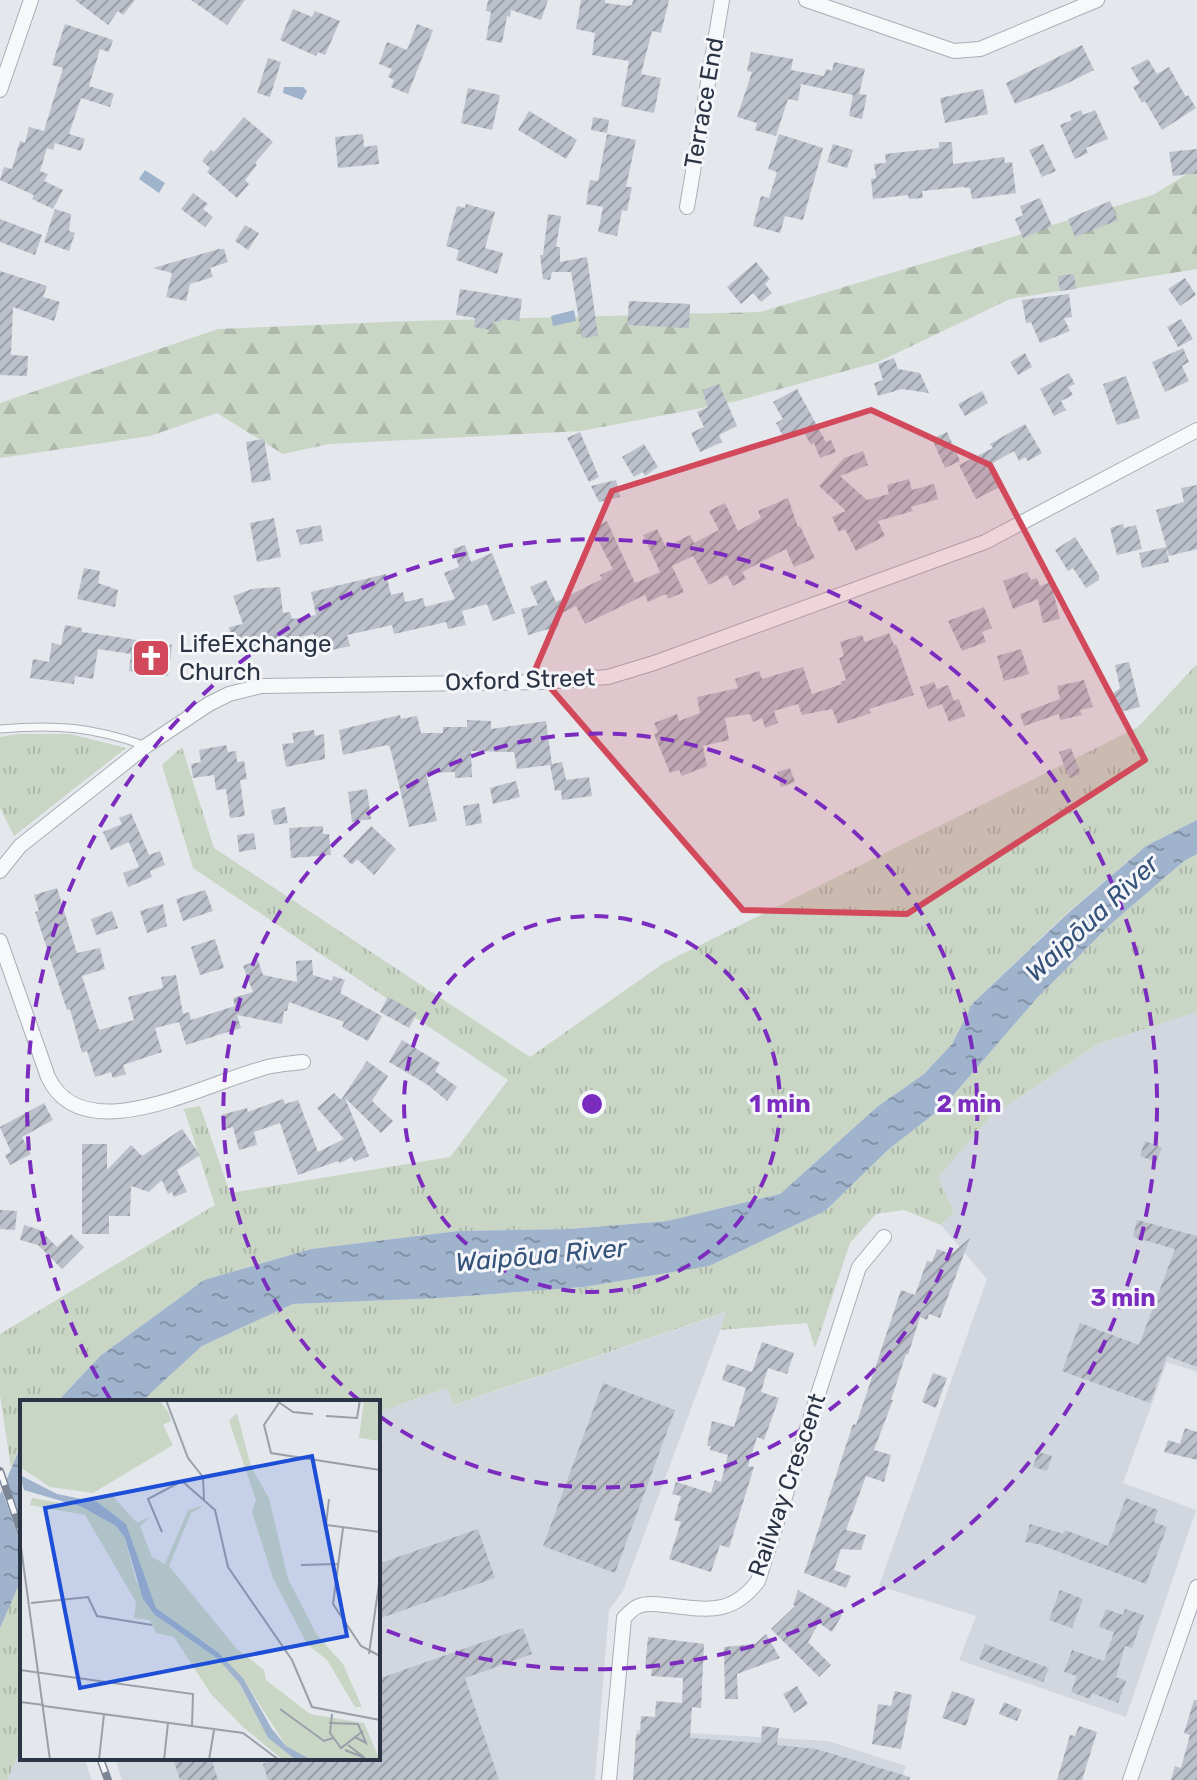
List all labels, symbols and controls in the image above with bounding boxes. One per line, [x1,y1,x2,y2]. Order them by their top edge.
street label: Terrace End [679,35,729,171]
place label: LifeExchange Church [179,630,331,686]
church icon: LifeExchange Church [130,637,172,679]
street label: Oxford Street [444,663,596,697]
water label: Waipōua River [1019,848,1166,988]
centre of rings [578,1090,606,1118]
text: 1 min [749,1090,811,1118]
text: 2 min [937,1090,1002,1118]
water label: Waipōua River [454,1232,629,1278]
text: 3 min [1090,1284,1156,1312]
street label: Railway Crescent [743,1390,831,1580]
inset map [20,1400,380,1760]

